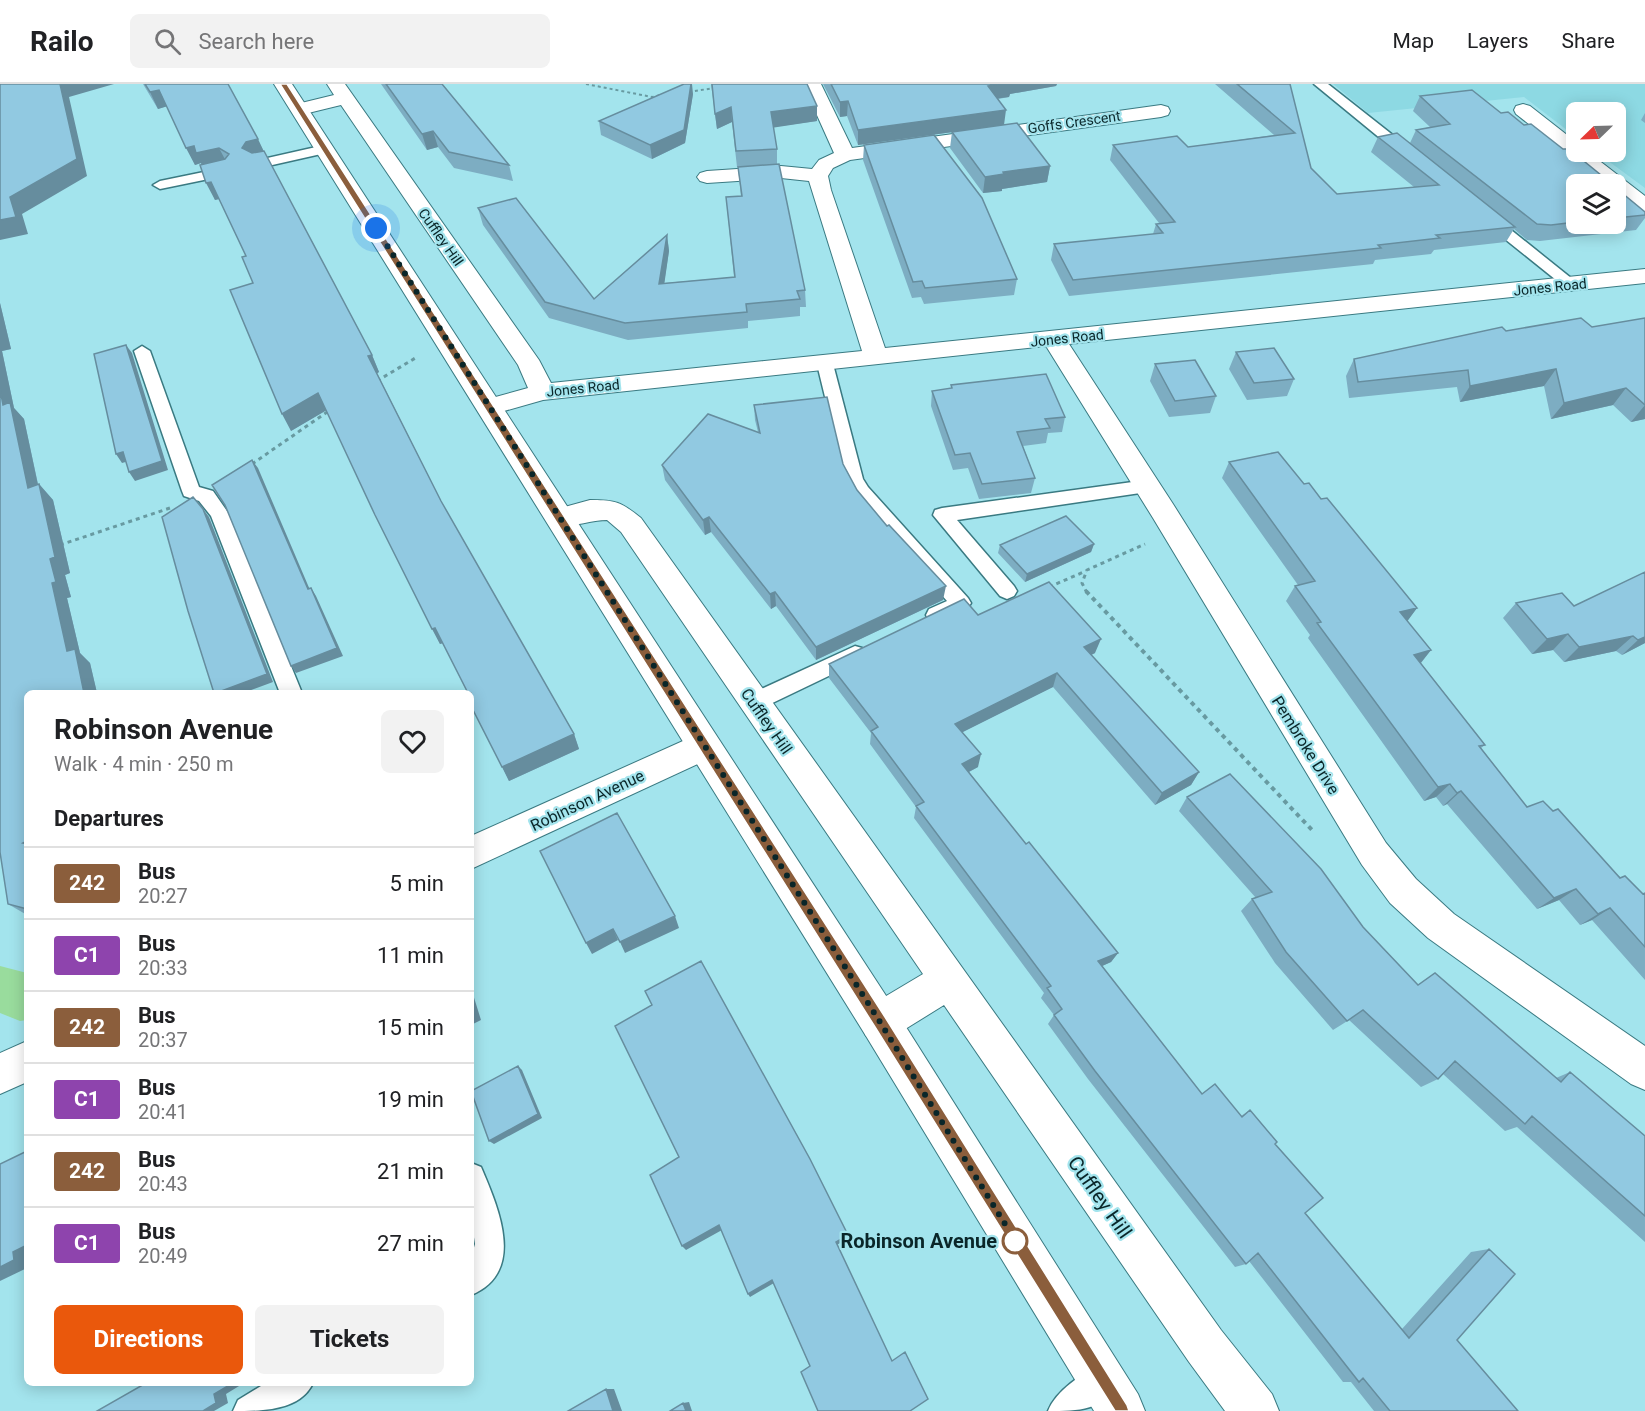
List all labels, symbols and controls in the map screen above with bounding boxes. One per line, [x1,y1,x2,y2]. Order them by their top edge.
search box [130,14,550,68]
text: Railo [30,25,94,58]
icon: search [151,25,184,58]
text: Search here [199,29,314,54]
text: Map [1392,29,1434,53]
text: Layers [1467,29,1528,53]
text: Share [1561,29,1615,53]
north arrow [1566,102,1626,162]
map controls [1566,102,1626,234]
street label: Goffs Crescent [1027,108,1122,136]
button: layers [1566,174,1626,234]
street label: Cuffley Hill [415,205,467,269]
your location [361,213,391,243]
street label: Jones Road [1513,275,1587,299]
street label: Jones Road [1030,326,1104,350]
street label: Jones Road [546,376,620,400]
street label: Cuffley Hill [737,685,796,758]
street label: Pembroke Drive [1268,693,1343,798]
button: heart [381,710,444,773]
text: Robinson Avenue [54,713,273,746]
text: Walk · 4 min · 250 m [54,752,233,776]
street label: Robinson Avenue [527,766,647,835]
text: Departures [54,806,164,831]
text: Bus [138,859,176,884]
text: 242 [69,871,105,895]
text: 5 min [389,871,444,896]
text: 20:27 [138,884,188,908]
text: Bus [138,931,176,956]
text: C1 [74,943,100,967]
text: 11 min [377,943,444,968]
text: 20:33 [138,956,188,980]
text: Bus [138,1003,176,1028]
text: 242 [69,1015,105,1039]
text: 15 min [377,1015,444,1040]
text: 20:37 [138,1028,188,1052]
text: Bus [138,1075,176,1100]
text: C1 [74,1087,100,1111]
text: 19 min [377,1087,444,1112]
text: 20:41 [138,1100,188,1124]
text: Bus [138,1147,176,1172]
street label: Cuffley Hill [1063,1151,1137,1243]
text: 242 [69,1159,105,1183]
text: 21 min [377,1159,444,1184]
text: 20:43 [138,1172,188,1196]
text: Bus [138,1219,176,1244]
marker: Robinson Avenue [1002,1228,1028,1254]
place label: Robinson Avenue [840,1229,997,1253]
text: C1 [74,1231,100,1255]
text: 27 min [377,1231,444,1256]
text: 20:49 [138,1244,188,1268]
button: Directions [54,1305,243,1374]
button: Tickets [255,1305,444,1374]

